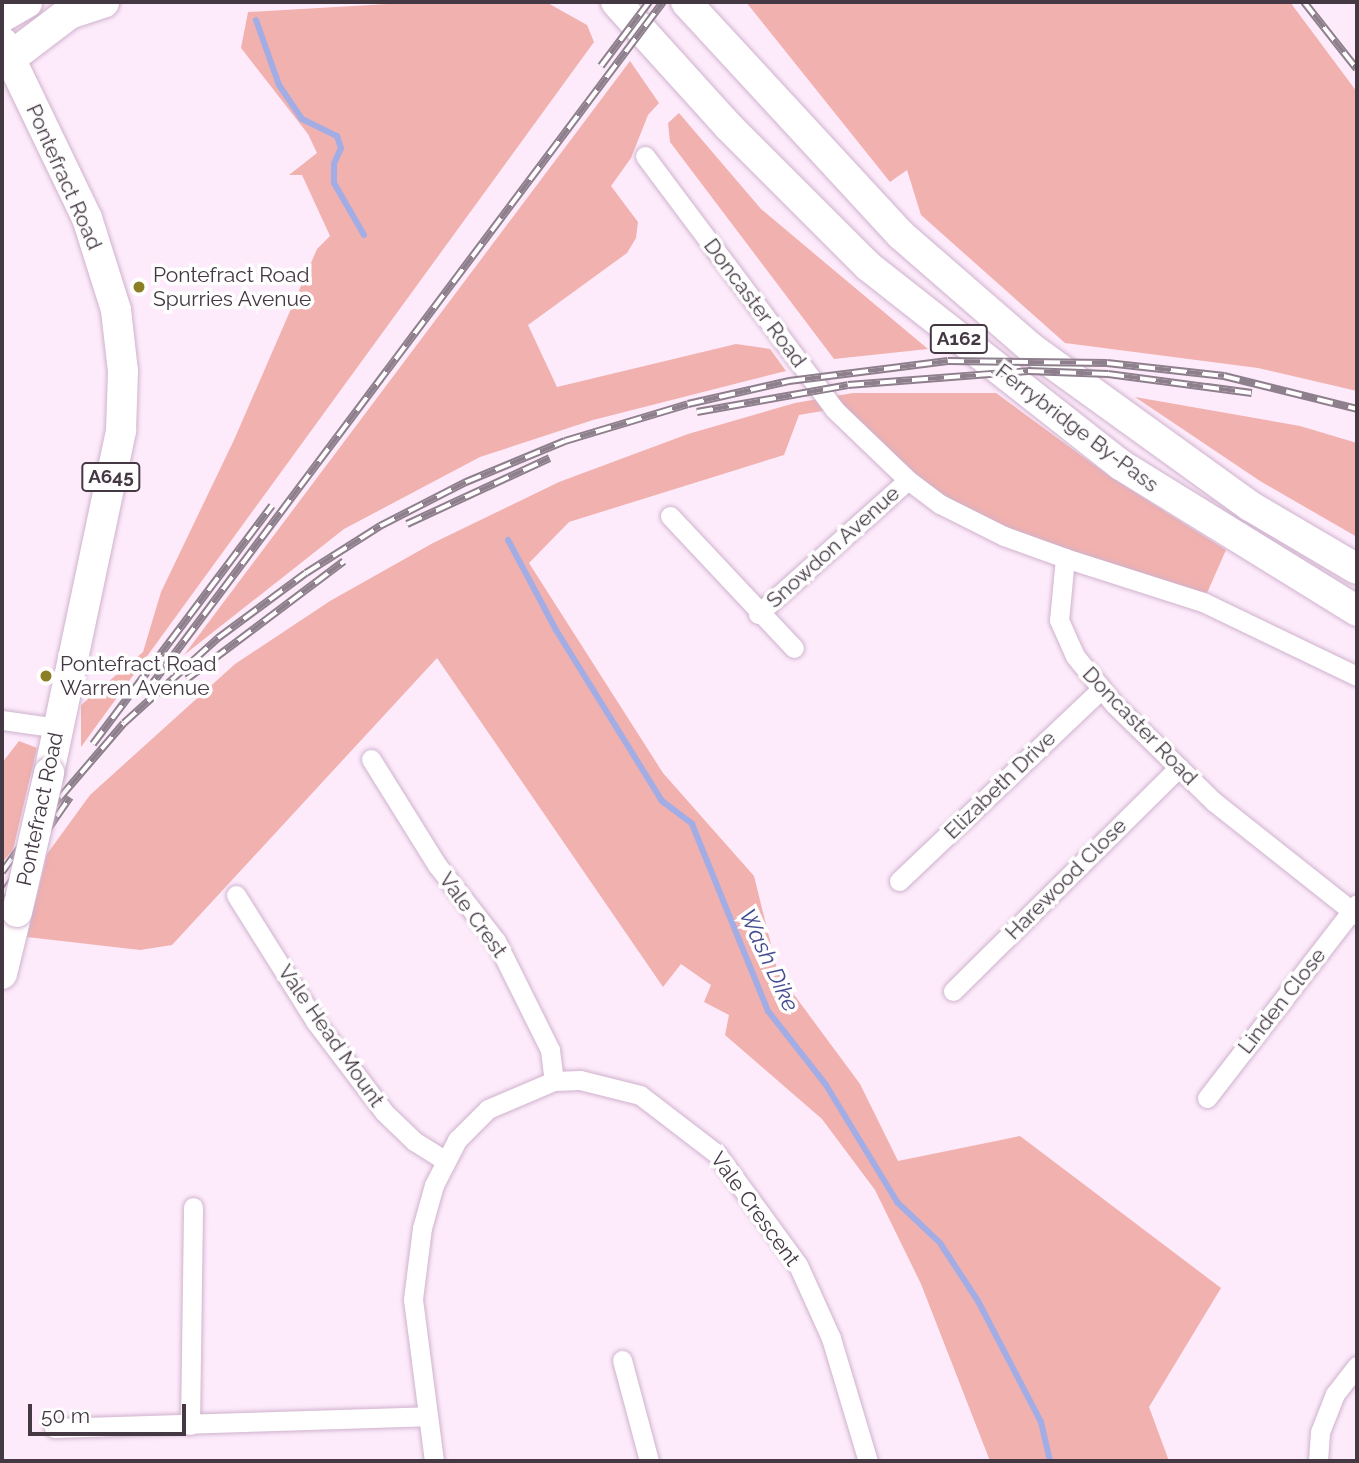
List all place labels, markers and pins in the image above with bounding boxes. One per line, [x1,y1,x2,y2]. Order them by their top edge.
place label: Pontefract Road Spurries Avenue [153,262,312,312]
marker: Pontefract Road Spurries Avenue [131,279,147,295]
place label: Pontefract Road Warren Avenue [60,651,217,701]
marker: Pontefract Road Warren Avenue [38,668,54,684]

